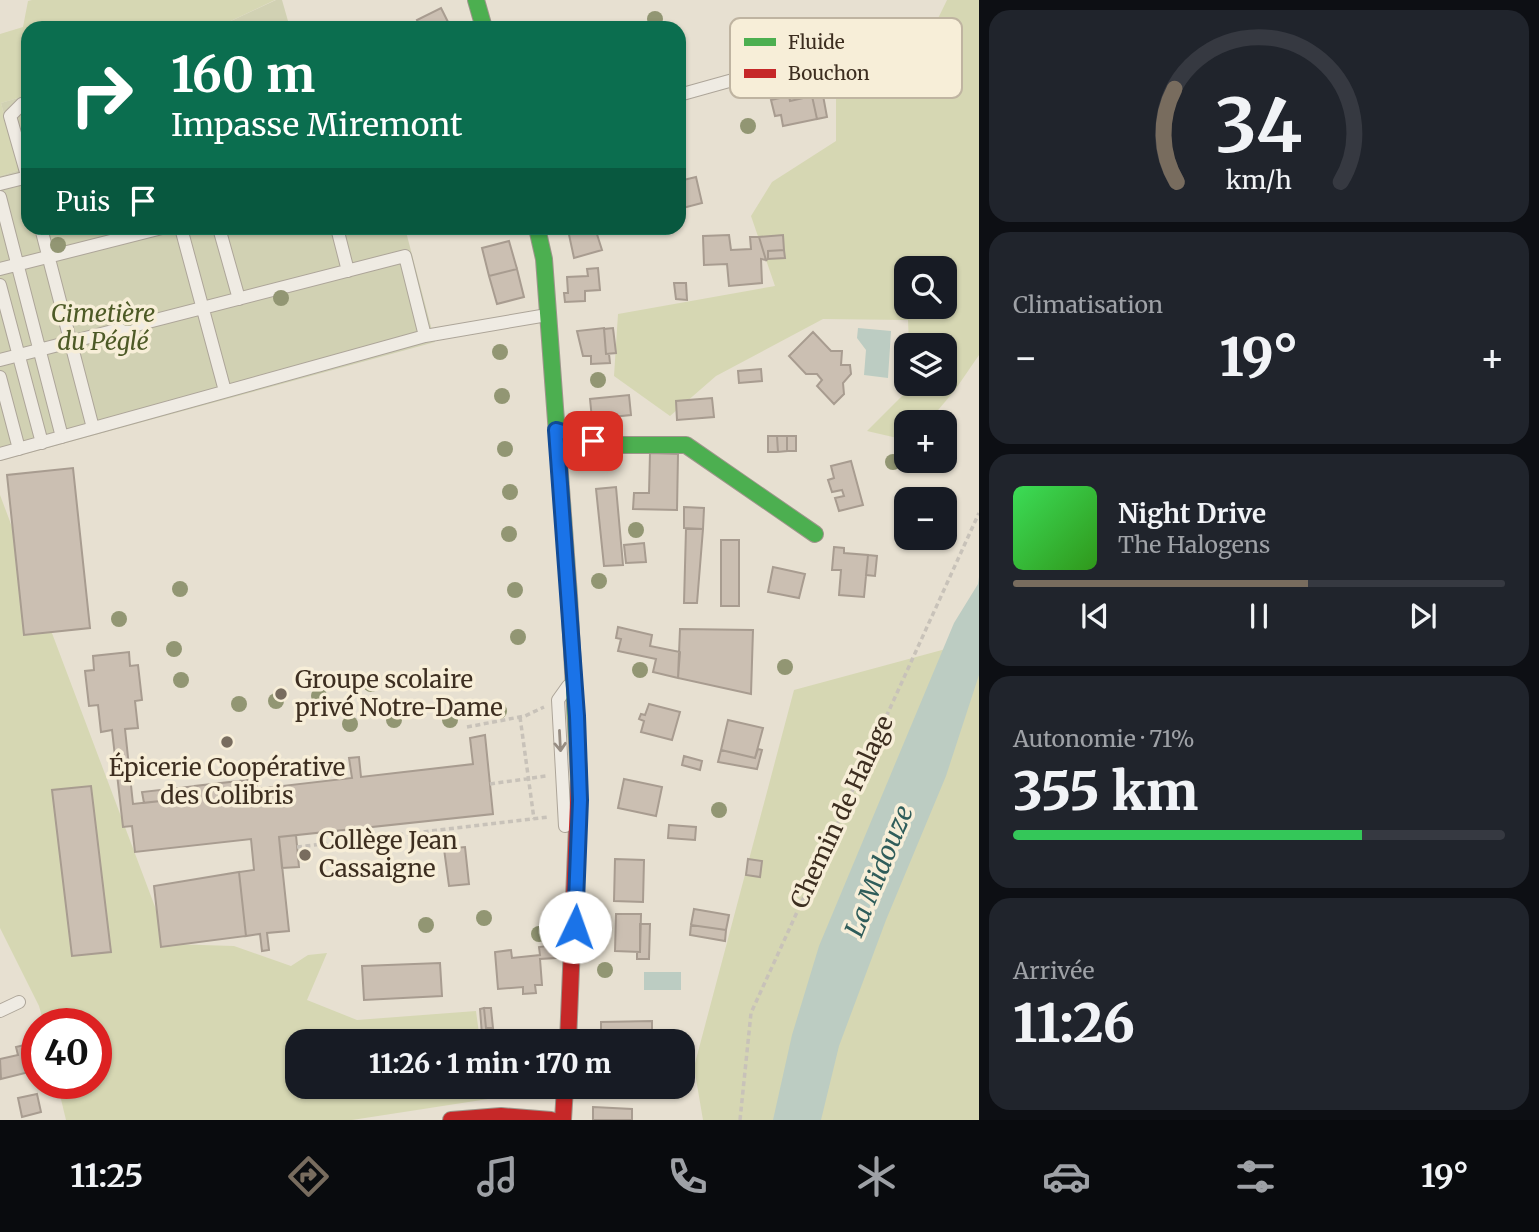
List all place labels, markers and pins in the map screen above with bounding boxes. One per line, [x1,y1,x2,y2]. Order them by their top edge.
pin [563,411,623,471]
place label: Groupe scolaire privé Notre-Dame [295,664,503,723]
marker: Groupe scolaire privé Notre-Dame [273,686,289,702]
marker: Épicerie Coopérative des Colibris [219,734,235,750]
place label: Épicerie Coopérative des Colibris [109,751,345,811]
place label: Collège Jean Cassaigne [319,825,458,884]
marker: Collège Jean Cassaigne [297,847,313,863]

